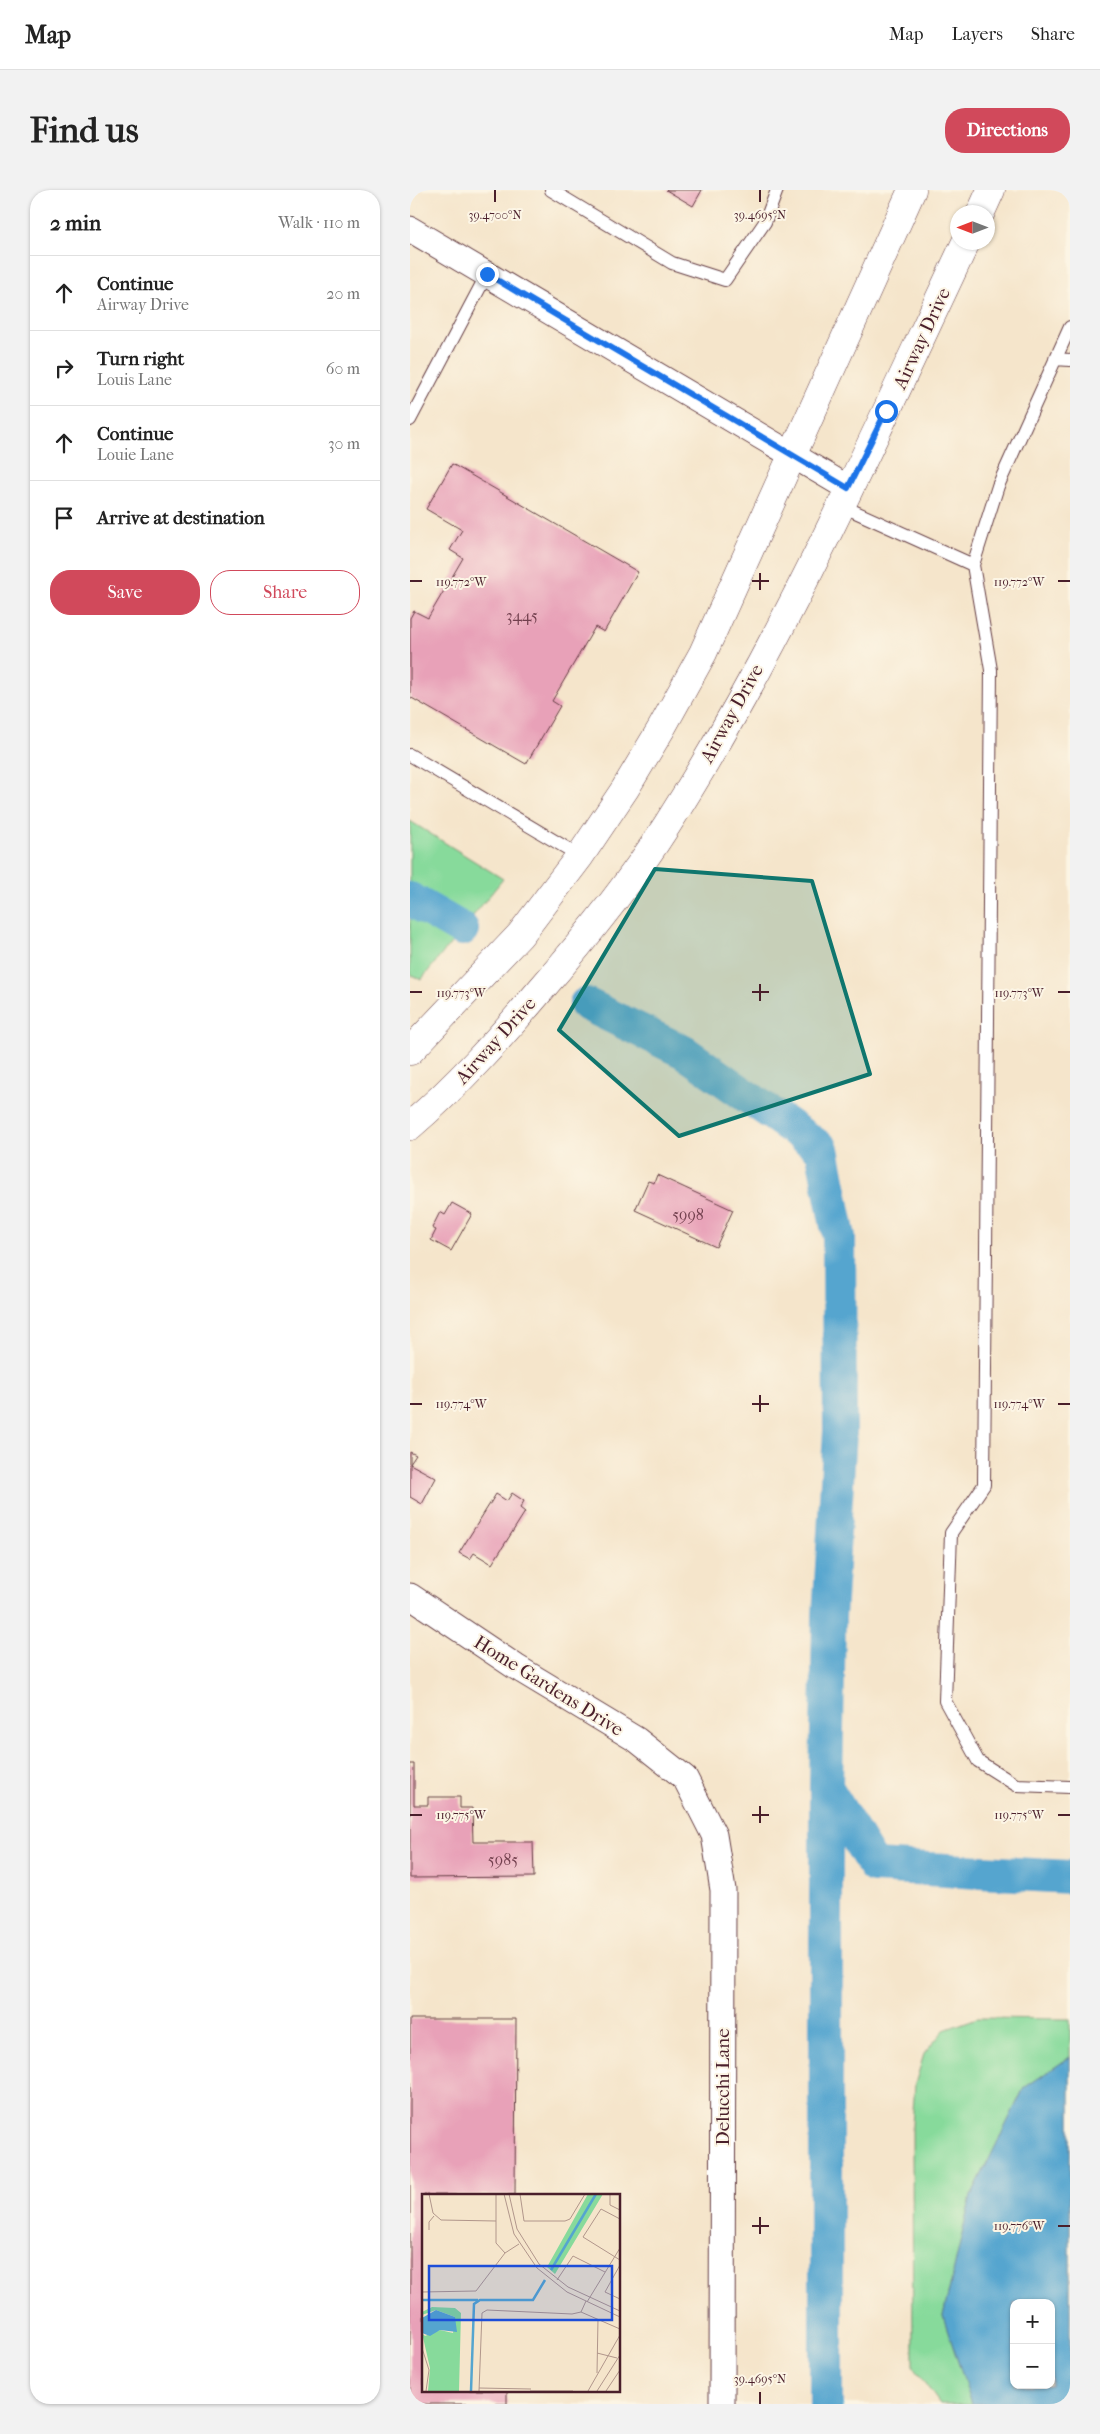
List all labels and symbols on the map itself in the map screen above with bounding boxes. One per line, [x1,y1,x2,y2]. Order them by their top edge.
north arrow [950,205,995,250]
text: 39.4700°N [468,208,522,222]
text: 39.4695°N [734,208,786,222]
route end [476,263,499,286]
street label: Airway Drive [888,284,955,393]
route start [875,400,898,423]
text: 119.772°W [436,575,487,589]
text: 119.772°W [994,575,1045,589]
house number: 3445 [506,606,538,625]
street label: Airway Drive [695,660,768,767]
text: 119.773°W [436,986,487,1000]
text: 119.773°W [994,986,1045,1000]
street label: Airway Drive [450,993,540,1089]
house number: 5998 [672,1205,704,1224]
text: 119.774°W [436,1397,488,1411]
text: 119.774°W [994,1397,1046,1411]
street label: Home Gardens Drive [470,1631,627,1741]
text: 119.775°W [436,1808,487,1822]
text: 119.775°W [994,1808,1045,1822]
house number: 5985 [488,1850,518,1869]
street label: Delucchi Lane [712,2028,734,2146]
inset map [422,2194,620,2392]
text: 119.776°W [994,2219,1046,2233]
text: 39.4695°N [734,2372,786,2386]

